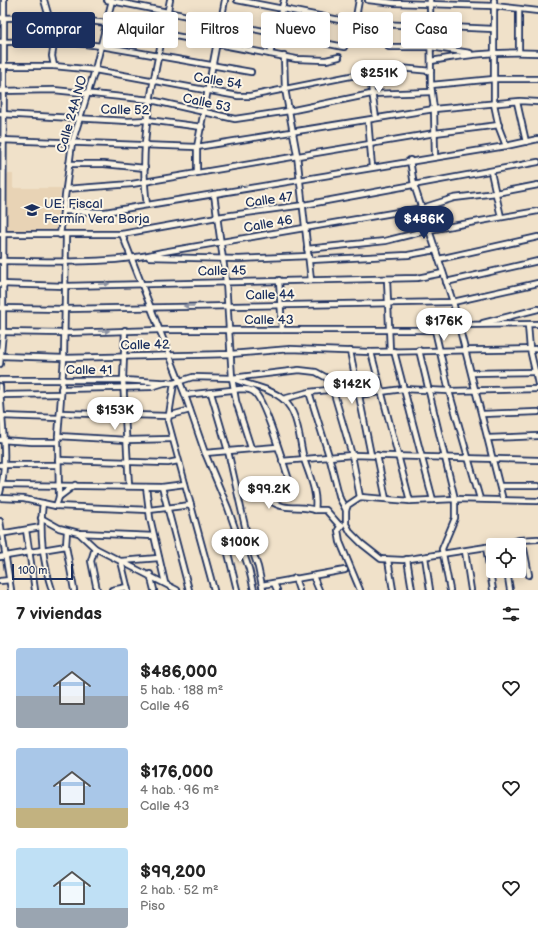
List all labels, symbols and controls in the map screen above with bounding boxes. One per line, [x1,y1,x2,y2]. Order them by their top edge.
chip: Comprar [12,12,95,48]
chip: Alquilar [103,12,178,48]
chip: Filtros [186,12,253,48]
chip: Nuevo [261,12,330,48]
chip: Piso [338,12,393,48]
chip: Casa [401,12,462,48]
pin: $251K [351,60,407,94]
text: $251K [360,65,398,81]
street label: Calle 54 [192,69,243,93]
street label: Calle 24A NO [53,74,91,155]
street label: Calle 53 [181,90,232,116]
street label: Calle 52 [101,102,150,118]
street label: Calle 47 [244,189,295,211]
place label: UE. Fiscal Fermín Vera Borja [44,196,150,227]
school or university icon: UE. Fiscal Fermín Vera Borja [23,201,41,219]
pin: $486K [396,206,452,240]
text: $486K [404,211,444,227]
street label: Calle 46 [242,212,294,236]
street label: Calle 45 [197,263,247,279]
one-way arrow [98,281,111,287]
street label: Calle 44 [245,287,295,303]
one-way arrow [182,303,195,309]
pin: $176K [416,308,472,342]
street label: Calle 43 [244,312,294,328]
text: $176K [425,313,463,329]
one-way arrow [98,328,111,334]
street label: Calle 42 [120,337,170,353]
street label: Calle 41 [66,362,112,378]
pin: $142K [324,371,380,405]
text: $142K [333,376,371,392]
pin: $153K [87,397,143,431]
text: $153K [96,402,134,418]
pin: $99.2K [236,476,302,510]
text: $99.2K [247,481,291,497]
pin: $100K [212,529,268,563]
text: $100K [220,534,260,550]
map controls [486,538,526,578]
button: locate [486,538,526,578]
scale bar [12,562,73,581]
text: 100 m [18,564,47,577]
icon: filters [500,603,522,625]
text: 7 viviendas [16,604,102,624]
text: $486,000 [140,662,217,682]
icon: home [48,664,96,712]
icon: heart [500,677,522,699]
text: 5 hab. · 188 m² [140,682,223,698]
text: Calle 46 [140,698,189,714]
text: $176,000 [140,762,213,782]
icon: home [48,764,96,812]
icon: heart [500,777,522,799]
text: 4 hab. · 96 m² [140,782,219,798]
text: Calle 43 [140,798,189,814]
text: $99,200 [140,862,206,882]
icon: home [48,864,96,912]
icon: heart [500,877,522,899]
text: 2 hab. · 52 m² [140,882,219,898]
text: Piso [140,898,165,914]

